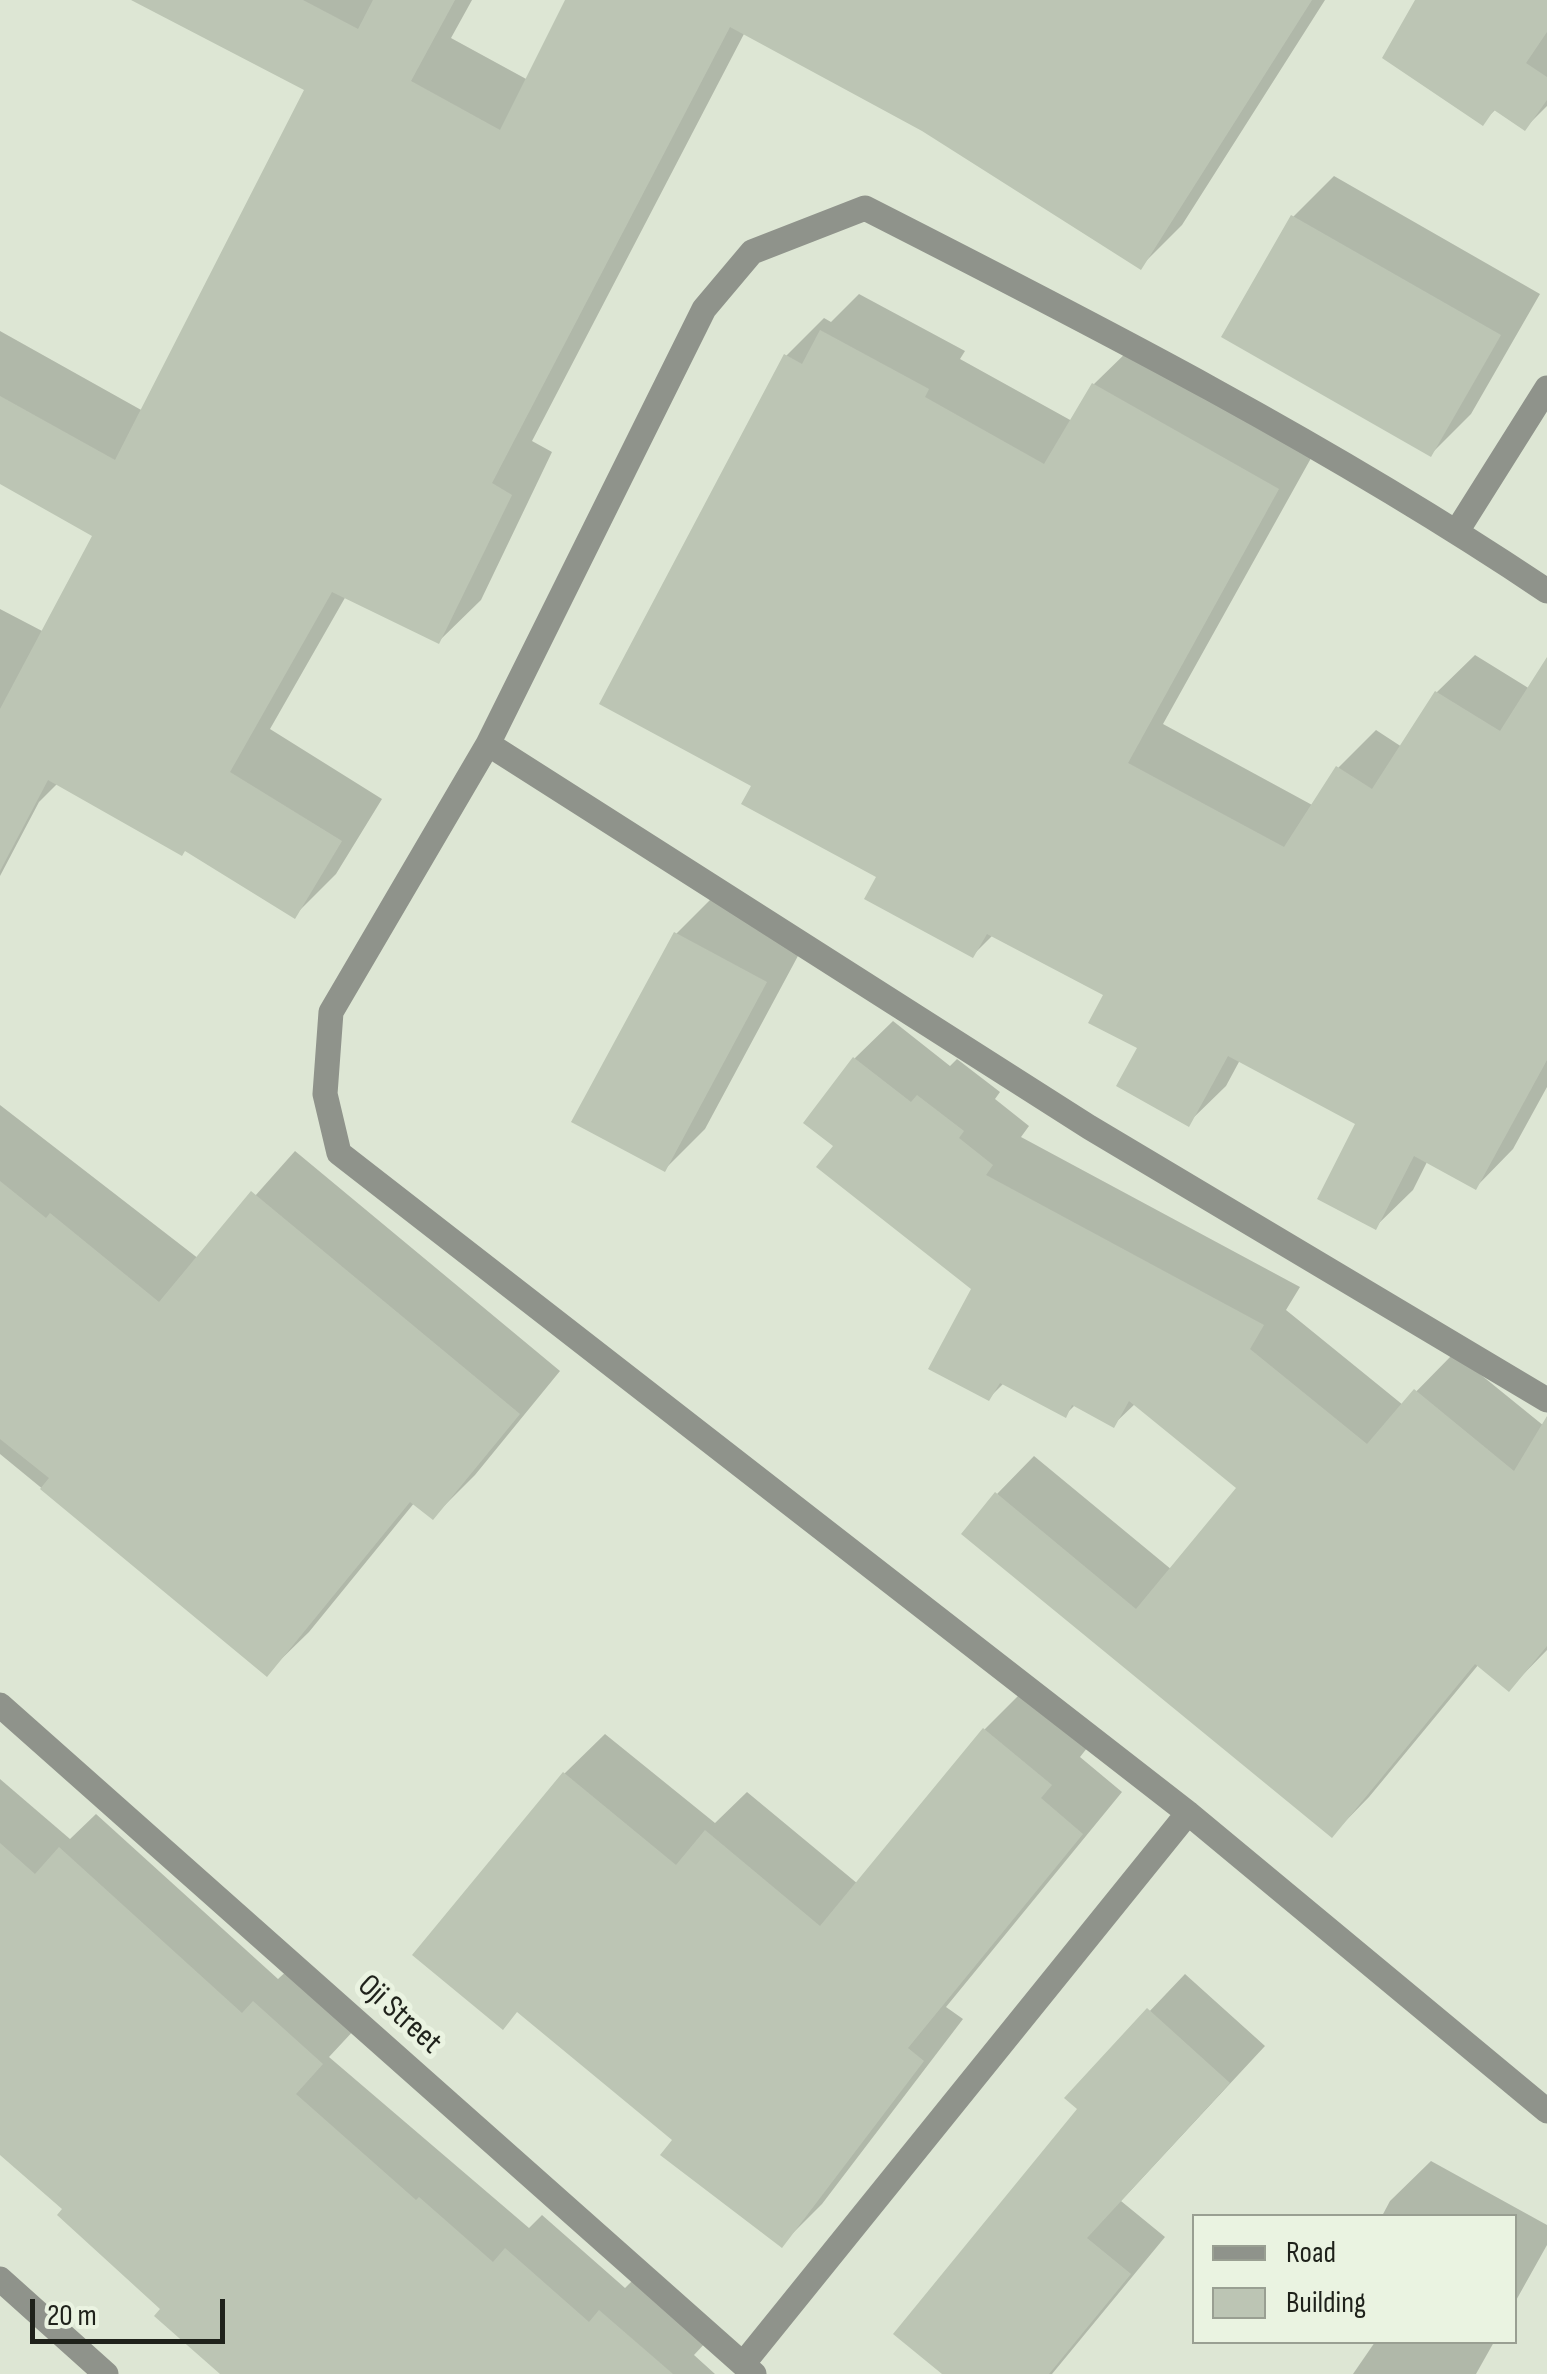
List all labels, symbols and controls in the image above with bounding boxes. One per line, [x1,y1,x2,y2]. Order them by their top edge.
street label: Oji Street [349,1967,449,2063]
legend [1192,2214,1517,2344]
text: Road [1286,2235,1336,2271]
scale bar [35,2279,230,2341]
text: Building [1286,2285,1366,2321]
text: 20 m [47,2298,97,2334]

